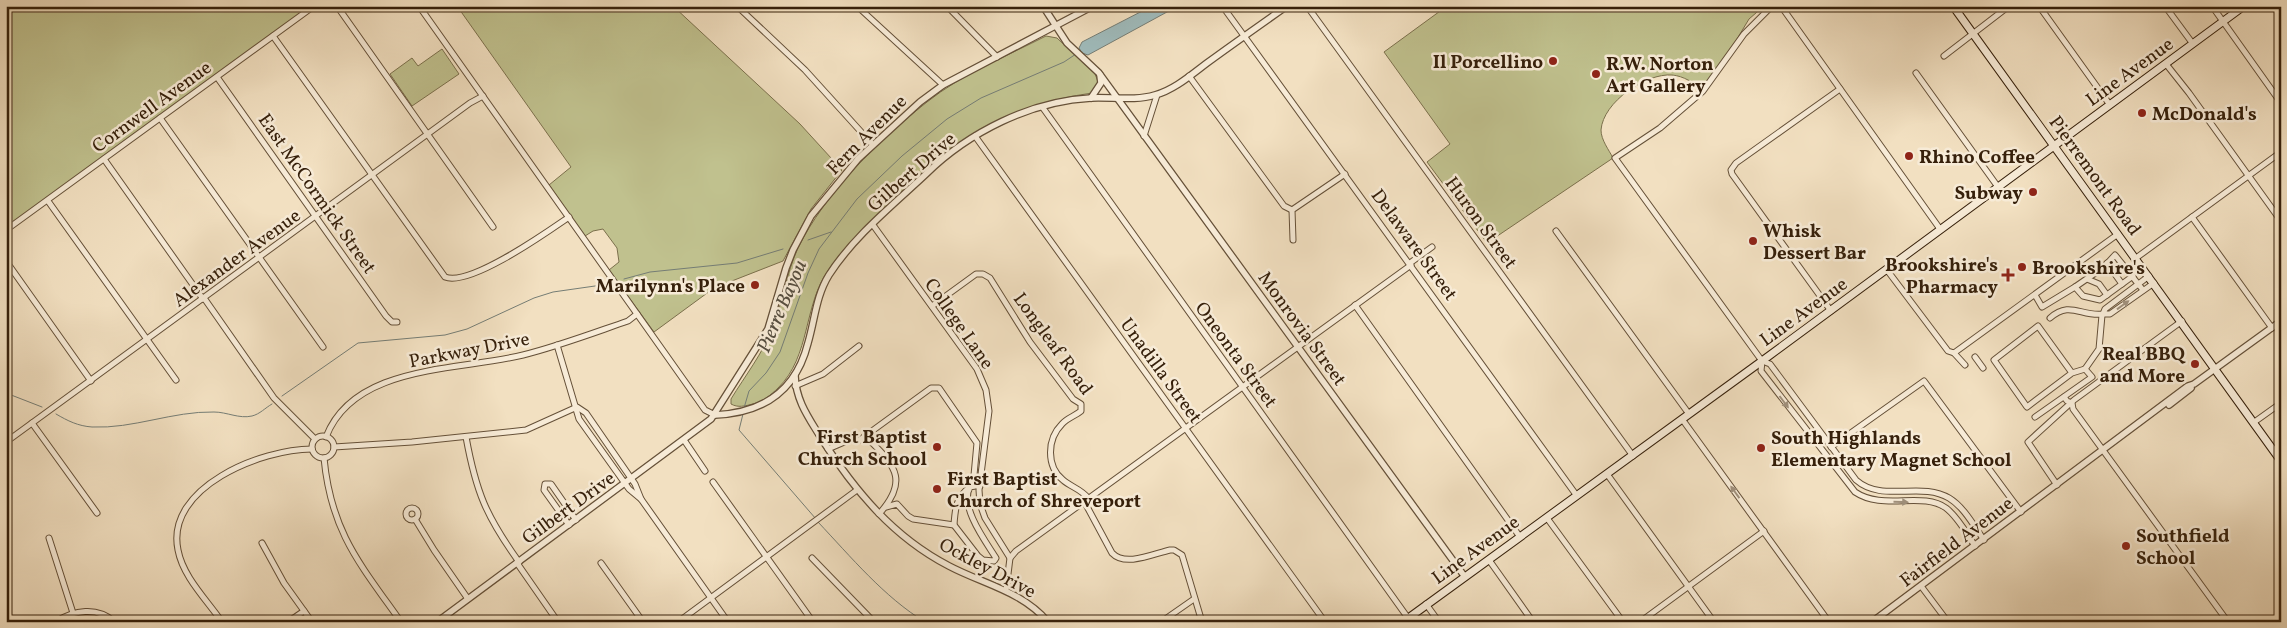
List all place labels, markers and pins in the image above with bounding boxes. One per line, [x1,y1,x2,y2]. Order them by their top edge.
place label: Il Porcellino [1433,50,1543,76]
place label: R.W. Norton Art Gallery [1606,52,1714,100]
marker: Il Porcellino [1547,55,1559,67]
marker: R.W. Norton Art Gallery [1590,68,1602,80]
place label: McDonald's [2152,102,2257,128]
marker: McDonald's [2136,107,2148,119]
place label: Rhino Coffee [1919,145,2035,171]
marker: Rhino Coffee [1903,150,1915,162]
place label: Subway [1954,181,2023,207]
marker: Subway [2027,186,2039,198]
place label: Whisk Dessert Bar [1763,219,1866,267]
marker: Whisk Dessert Bar [1747,235,1759,247]
place label: Brookshire's Pharmacy [1885,253,1998,301]
place label: Brookshire's [2032,256,2145,282]
marker: Brookshire's [2016,261,2028,273]
marker: Brookshire's Pharmacy [2002,269,2014,281]
place label: Marilynn's Place [596,274,745,300]
marker: Marilynn's Place [749,279,761,291]
place label: Real BBQ and More [2100,342,2186,390]
marker: Real BBQ and More [2189,358,2201,370]
place label: First Baptist Church School [798,425,927,473]
place label: South Highlands Elementary Magnet School [1771,426,2011,474]
marker: First Baptist Church School [931,441,943,453]
marker: South Highlands Elementary Magnet School [1755,442,1767,454]
place label: First Baptist Church of Shreveport [947,467,1141,515]
marker: First Baptist Church of Shreveport [931,483,943,495]
place label: Southfield School [2136,524,2230,572]
marker: Southfield School [2120,540,2132,552]

